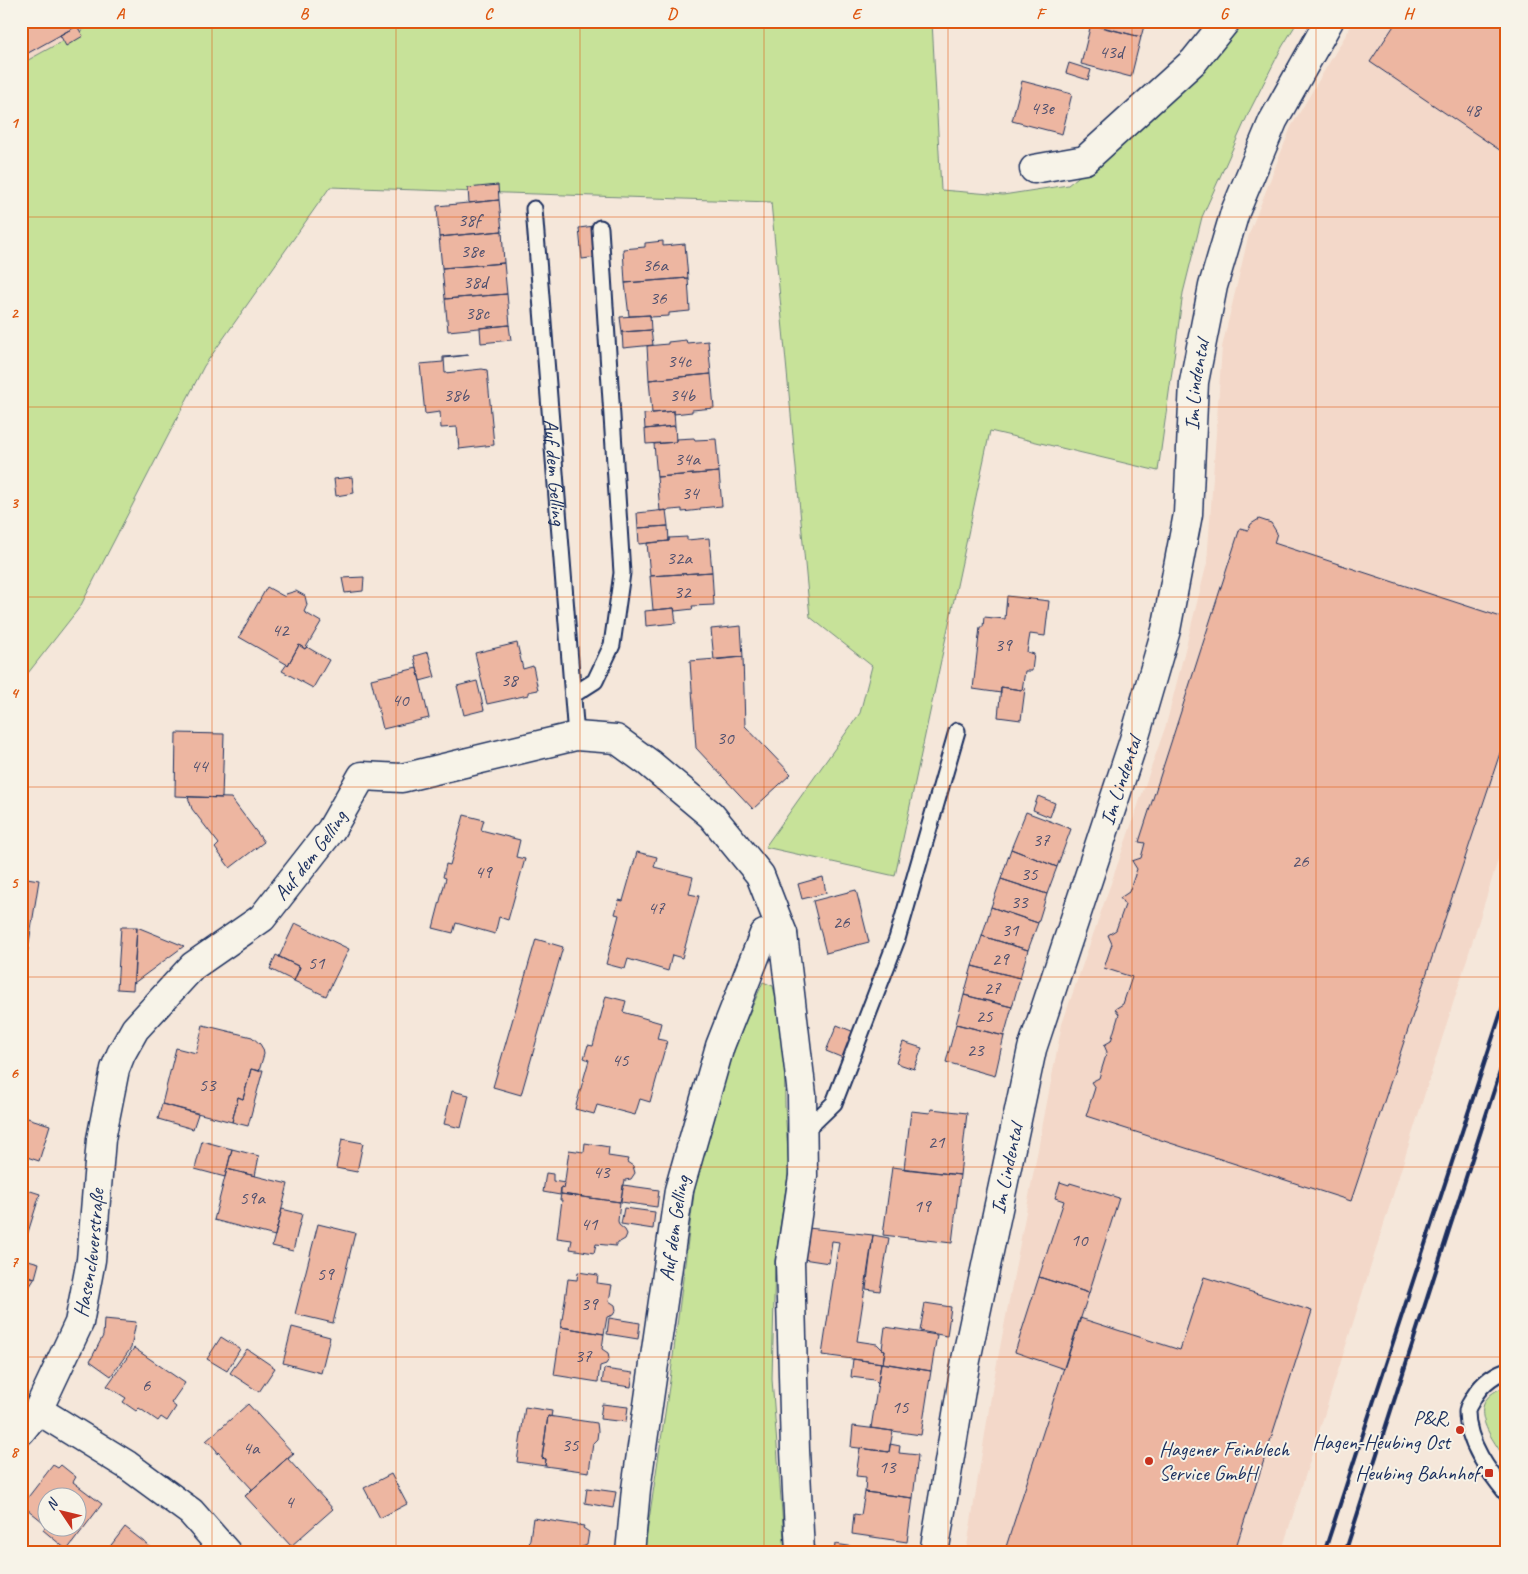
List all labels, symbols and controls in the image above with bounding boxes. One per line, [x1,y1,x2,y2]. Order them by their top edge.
text: A [116,4,126,24]
text: B [300,4,310,24]
text: C [484,4,494,24]
text: D [667,4,678,24]
text: E [852,4,863,24]
text: F [1036,4,1047,24]
text: G [1220,4,1230,24]
text: H [1403,4,1415,24]
house number: 43d [1099,40,1127,64]
house number: 43e [1030,96,1055,120]
house number: 48 [1463,98,1483,122]
text: 1 [10,113,19,133]
house number: 38f [458,208,485,232]
house number: 38e [460,239,485,263]
house number: 36a [642,253,669,277]
house number: 38d [463,270,491,294]
house number: 36 [649,286,668,310]
house number: 38c [465,301,490,325]
text: 2 [10,303,19,323]
street label: Im Lindental [1179,334,1216,431]
house number: 34c [667,349,692,373]
house number: 38b [443,383,470,407]
house number: 34b [669,383,696,407]
street label: Auf dem Gelling [538,418,572,528]
house number: 34a [674,447,701,471]
house number: 34 [681,481,701,505]
text: 3 [10,493,19,513]
house number: 32a [666,546,693,570]
house number: 32 [673,580,692,604]
house number: 42 [271,618,290,642]
house number: 39 [994,633,1013,657]
house number: 38 [500,668,520,692]
text: 4 [10,683,19,703]
house number: 40 [391,688,410,712]
house number: 30 [716,726,735,750]
street label: Im Lindental [1094,730,1148,828]
house number: 44 [190,754,210,778]
street label: Auf dem Gelling [268,804,353,905]
house number: 37 [1032,828,1051,852]
house number: 26 [1291,849,1310,873]
house number: 49 [474,860,493,884]
house number: 35 [1020,862,1039,886]
text: 5 [11,873,20,893]
house number: 33 [1010,890,1029,914]
house number: 47 [647,896,666,920]
house number: 26 [832,910,851,934]
house number: 31 [1001,918,1020,942]
house number: 29 [991,947,1010,971]
house number: 51 [307,951,326,975]
house number: 27 [983,976,1002,1000]
house number: 25 [975,1004,994,1028]
house number: 23 [966,1038,985,1062]
house number: 45 [611,1048,630,1072]
text: 6 [10,1063,19,1083]
house number: 53 [198,1073,217,1097]
street label: Im Lindental [984,1118,1029,1216]
house number: 21 [927,1130,946,1154]
house number: 43 [592,1160,611,1184]
street label: Auf dem Gelling [653,1171,696,1283]
street label: Hasencleverstraße [67,1186,110,1319]
house number: 59a [239,1186,266,1210]
house number: 19 [913,1194,932,1218]
house number: 41 [580,1212,599,1236]
house number: 10 [1070,1228,1089,1252]
text: 7 [10,1252,19,1272]
house number: 59 [316,1262,335,1286]
house number: 39 [580,1292,599,1316]
house number: 37 [574,1344,593,1368]
house number: 6 [142,1373,152,1397]
house number: 15 [891,1395,910,1419]
place label: P&R, Hagen-Heubing Ost [1312,1405,1452,1455]
marker: P&R, Hagen-Heubing Ost [1454,1424,1466,1436]
house number: 35 [561,1433,580,1457]
house number: 4a [243,1436,261,1460]
place label: Hagener Feinblech Service GmbH [1159,1436,1291,1486]
text: 8 [10,1442,19,1462]
house number: 13 [878,1455,897,1479]
marker: Hagener Feinblech Service GmbH [1143,1455,1155,1467]
place label: Heubing Bahnhof [1355,1460,1484,1486]
marker: Heubing Bahnhof [1483,1467,1495,1479]
north arrow [38,1486,88,1536]
house number: 4 [285,1490,296,1514]
text: N [42,1494,63,1513]

